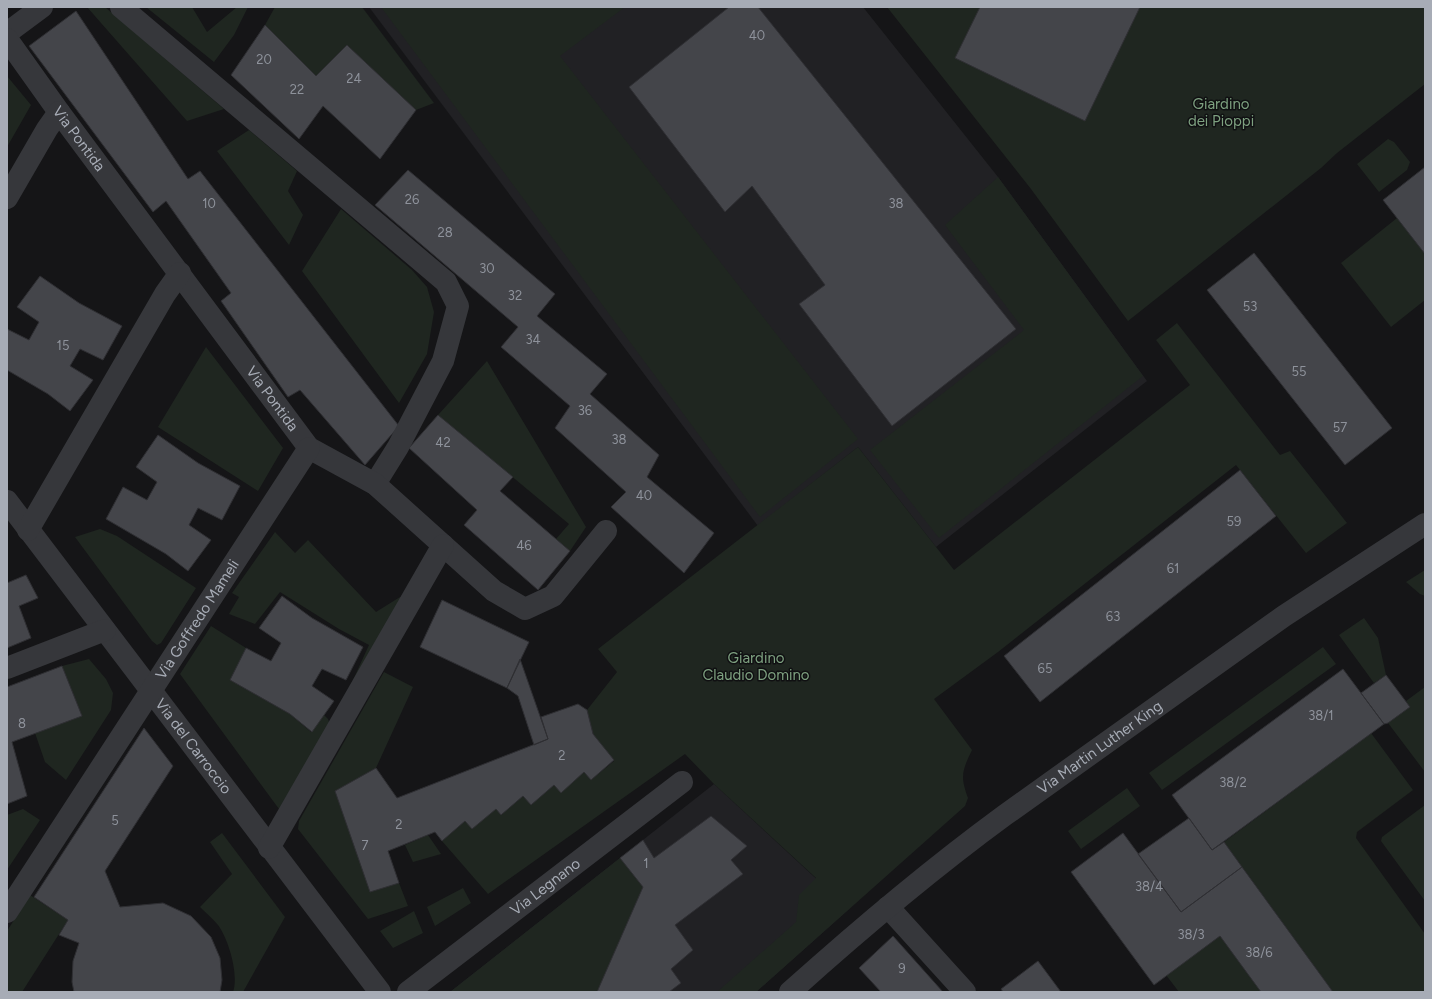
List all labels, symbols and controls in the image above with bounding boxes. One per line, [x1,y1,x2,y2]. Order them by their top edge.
house number: 40 [749,28,765,43]
house number: 20 [256,52,272,67]
house number: 24 [346,71,362,86]
house number: 22 [290,82,304,97]
park label: Giardino dei Pioppi [1188,95,1254,130]
street label: Via Pontida [49,103,109,175]
house number: 26 [405,192,419,207]
house number: 10 [202,196,216,211]
house number: 38 [888,196,904,211]
house number: 28 [437,225,453,240]
house number: 30 [479,261,495,276]
house number: 32 [508,288,522,303]
house number: 53 [1243,299,1257,314]
house number: 34 [525,332,541,347]
house number: 15 [57,338,69,353]
street label: Via Pontida [242,363,302,435]
house number: 55 [1292,364,1306,379]
house number: 36 [578,403,592,418]
house number: 57 [1333,420,1347,435]
house number: 38 [611,432,627,447]
house number: 42 [435,435,451,450]
house number: 40 [636,488,652,503]
house number: 59 [1227,514,1241,529]
house number: 46 [516,538,532,553]
street label: Via Goffredo Mameli [152,556,243,683]
house number: 61 [1167,561,1179,576]
house number: 63 [1106,609,1120,624]
park label: Giardino Claudio Domino [702,649,810,684]
house number: 65 [1038,661,1052,676]
street label: Via del Carroccio [151,695,235,798]
street label: Via Martin Luther King [1034,697,1166,798]
house number: 38/1 [1308,708,1334,723]
house number: 8 [18,716,26,731]
house number: 2 [558,748,566,763]
house number: 38/2 [1219,775,1247,790]
house number: 5 [111,813,119,828]
house number: 2 [395,817,403,832]
house number: 7 [362,838,369,853]
street label: Via Legnano [507,854,584,919]
house number: 1 [643,856,649,871]
house number: 38/4 [1135,879,1163,894]
house number: 38/3 [1177,927,1205,942]
house number: 38/6 [1245,945,1273,960]
house number: 9 [898,961,906,976]

